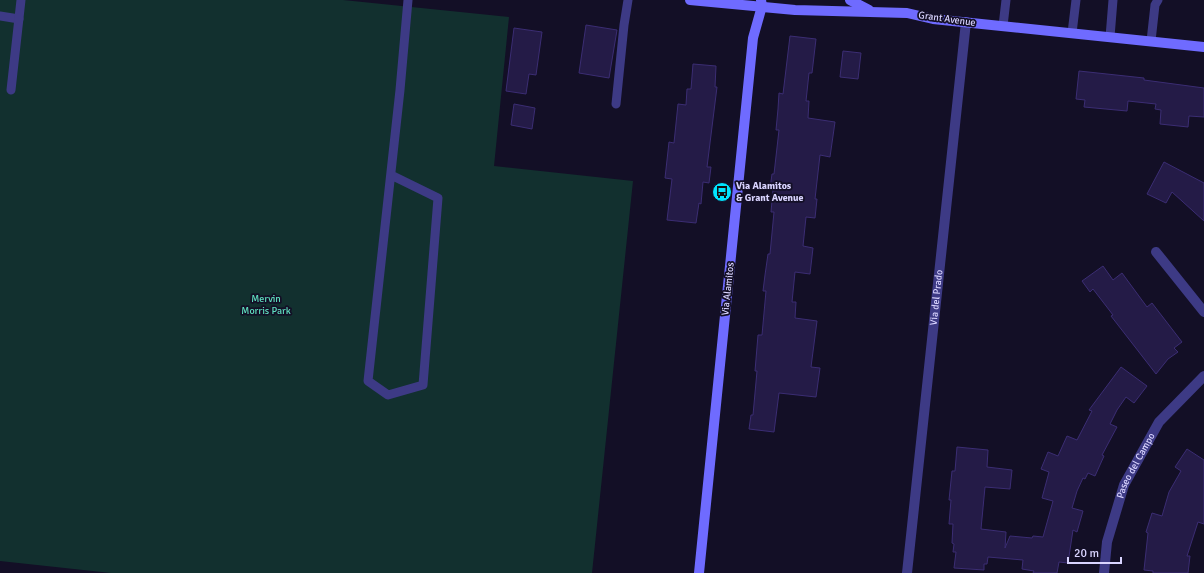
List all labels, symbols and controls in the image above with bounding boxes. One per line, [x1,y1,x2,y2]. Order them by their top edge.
street label: Grant Avenue [918,9,976,29]
place label: Via Alamitos & Grant Avenue [736,180,804,204]
bus stop icon: Via Alamitos & Grant Avenue [711,181,733,203]
street label: Via Alamitos [719,261,737,316]
street label: Via del Prado [928,269,945,326]
park label: Mervin Morris Park [241,293,291,317]
street label: Paseo del Campo [1114,431,1158,500]
scale bar [1068,539,1121,565]
text: 20 m [1074,546,1099,561]

